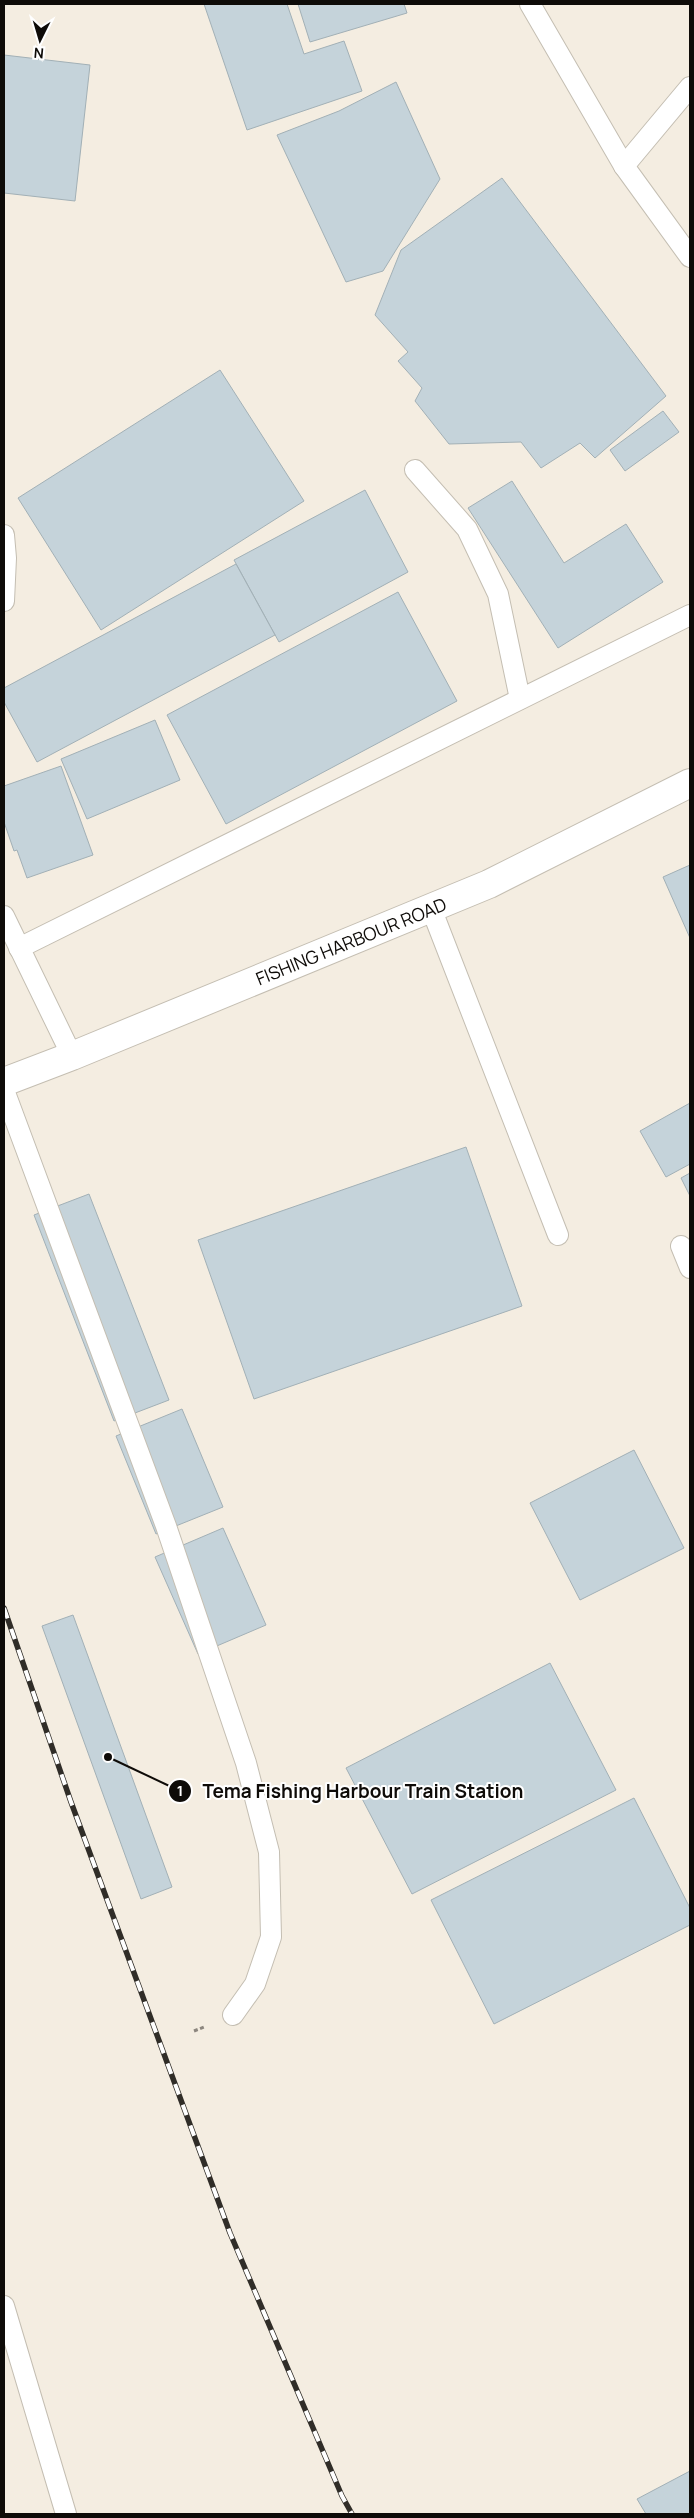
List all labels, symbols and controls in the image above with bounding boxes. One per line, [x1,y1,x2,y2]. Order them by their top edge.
north arrow [15,15,65,65]
text: N [33,44,45,63]
street label: FISHING HARBOUR ROAD [252,892,450,990]
callout: Tema Fishing Harbour Train Station [168,1774,534,1808]
text: Tema Fishing Harbour Train Station [203,1778,523,1804]
text: 1 [177,1780,183,1801]

